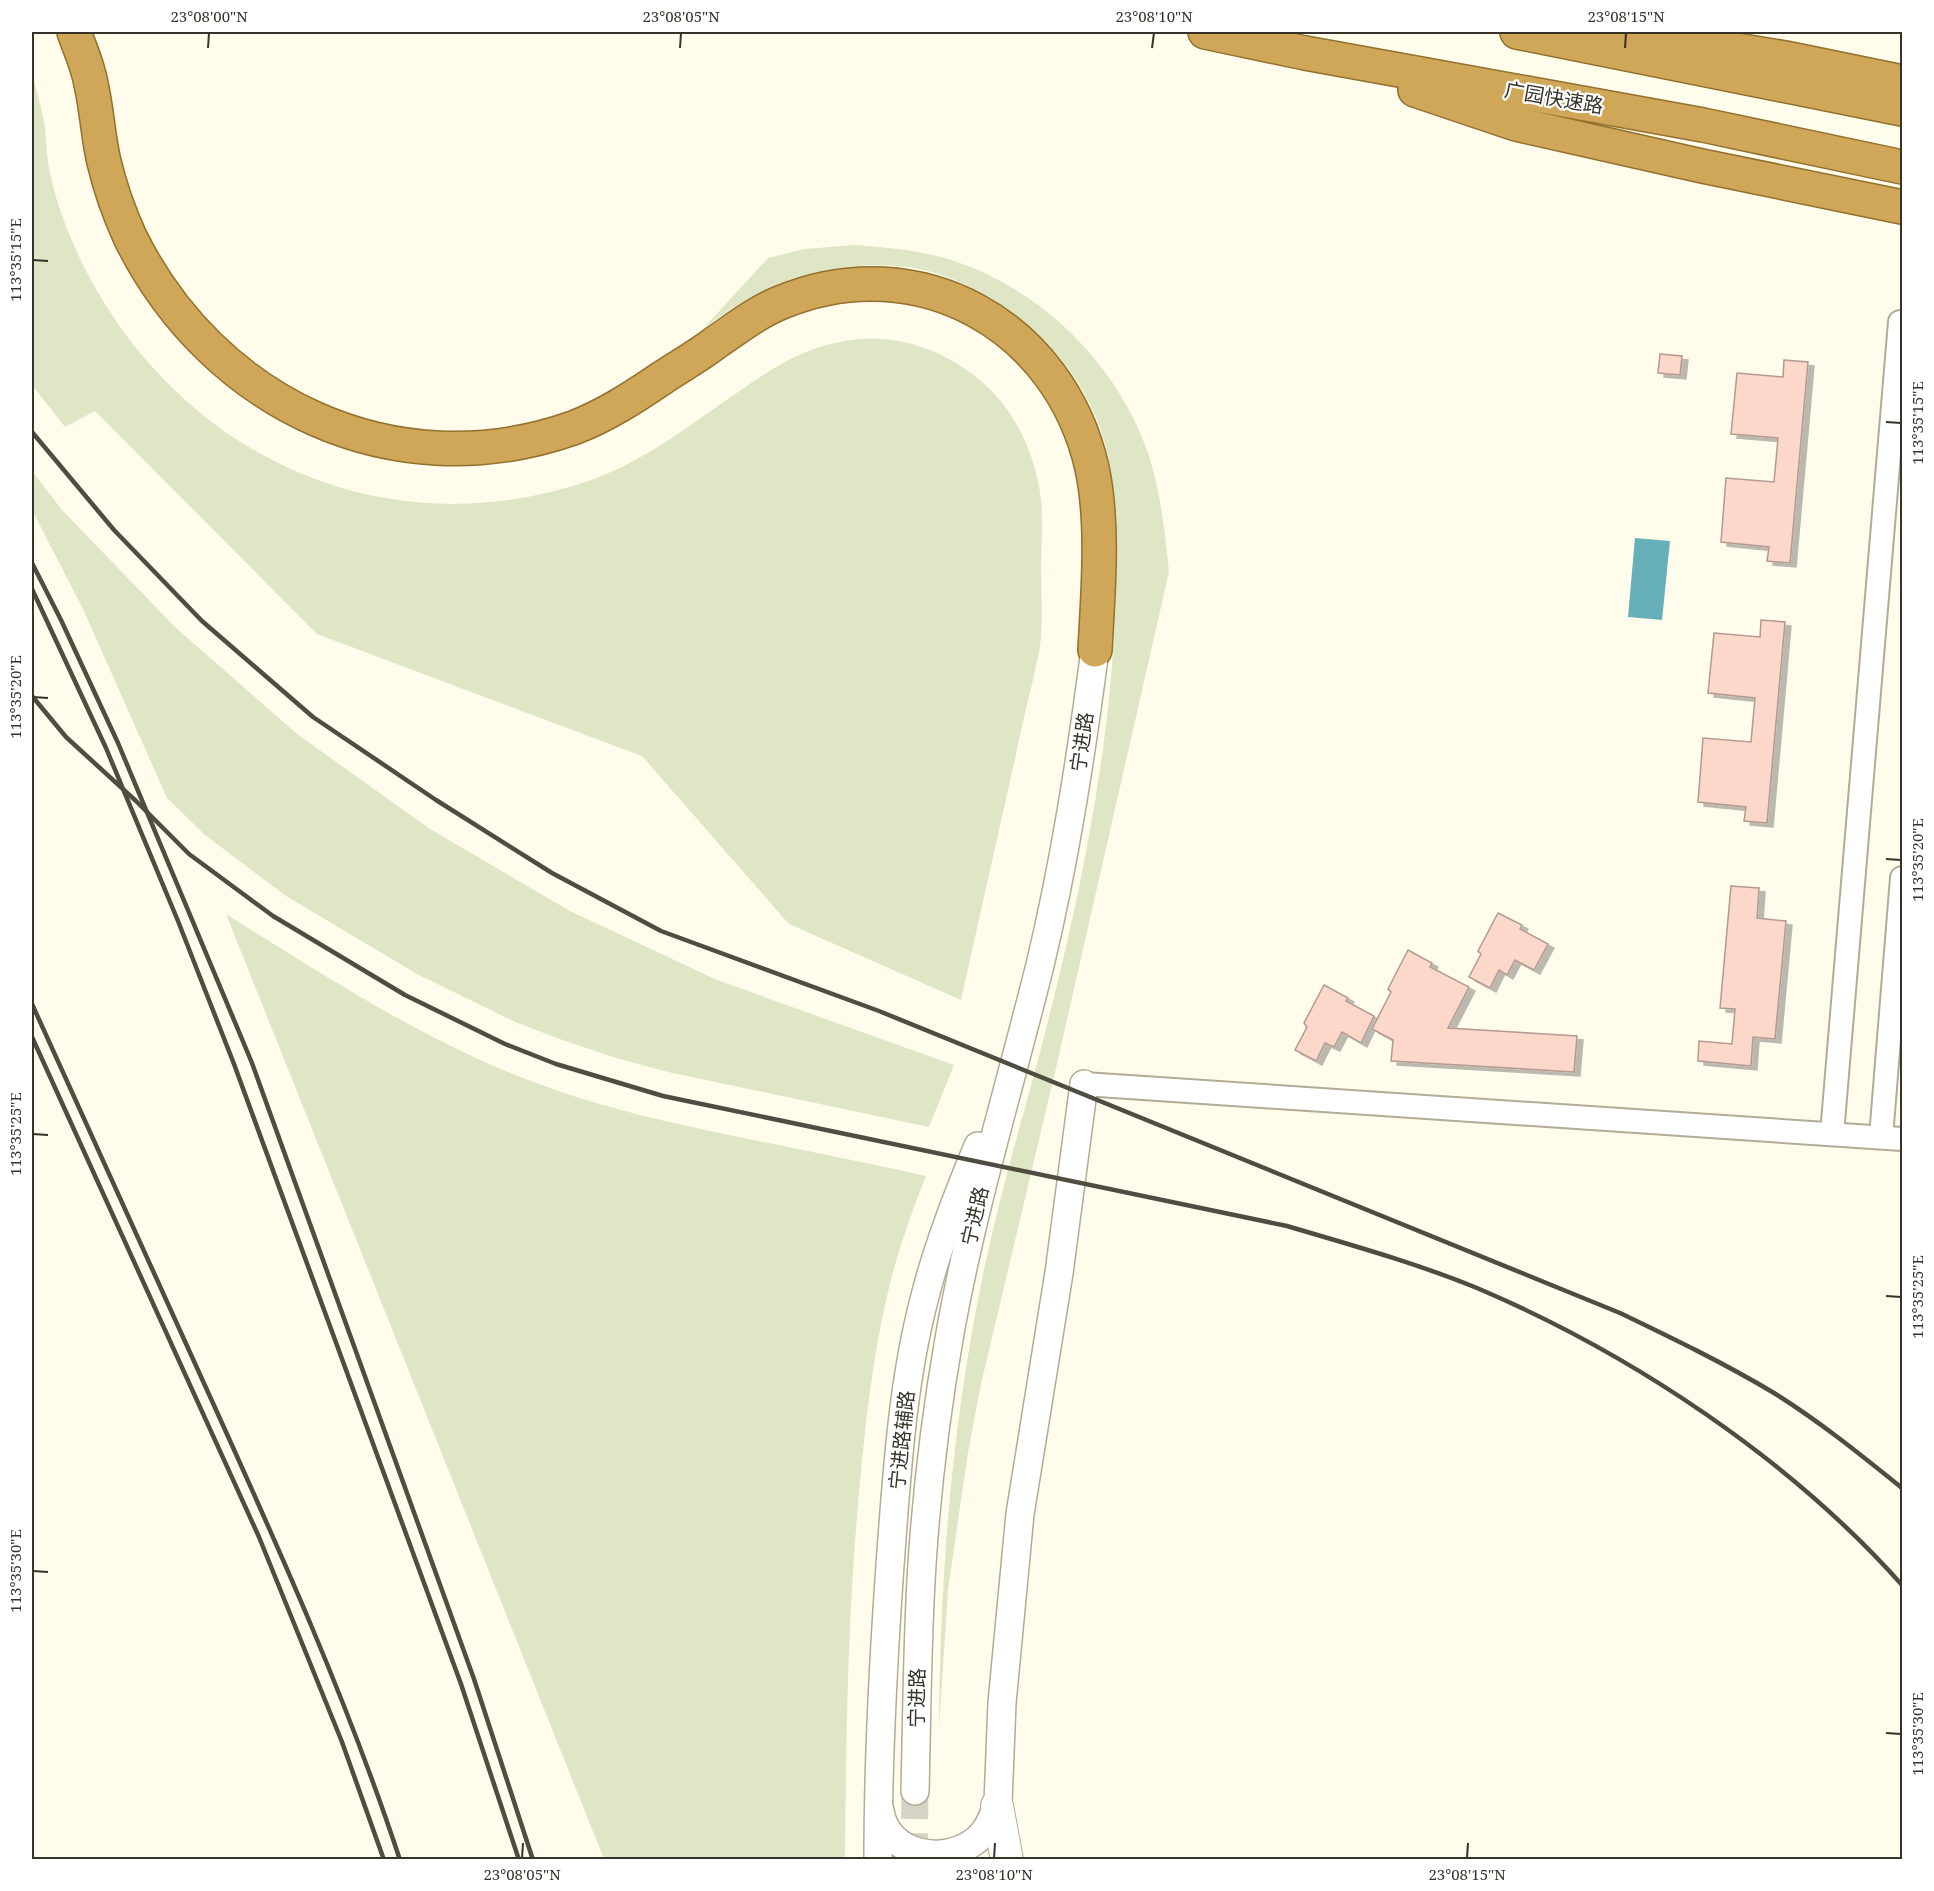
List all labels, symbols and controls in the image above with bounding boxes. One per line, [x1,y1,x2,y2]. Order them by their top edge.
text: 23°08'00"N [170,6,248,26]
text: 23°08'05"N [642,6,720,26]
text: 23°08'10"N [1115,6,1193,26]
text: 23°08'15"N [1587,6,1665,26]
street label: 广园快速路 [1503,76,1606,119]
text: 113°35'15"E [5,218,25,302]
text: 113°35'15"E [1907,381,1927,465]
text: 113°35'20"E [5,655,25,739]
street label: 宁进路 [1064,710,1099,774]
text: 113°35'20"E [1907,818,1927,902]
text: 113°35'25"E [5,1092,25,1176]
street label: 宁进路 [955,1184,994,1248]
text: 113°35'25"E [1907,1255,1927,1339]
street label: 宁进路辅路 [883,1389,920,1491]
text: 113°35'30"E [5,1529,25,1613]
street label: 宁进路 [902,1668,931,1728]
text: 113°35'30"E [1907,1692,1927,1776]
text: 23°08'05"N [483,1864,561,1884]
text: 23°08'10"N [955,1864,1033,1884]
text: 23°08'15"N [1428,1864,1506,1884]

